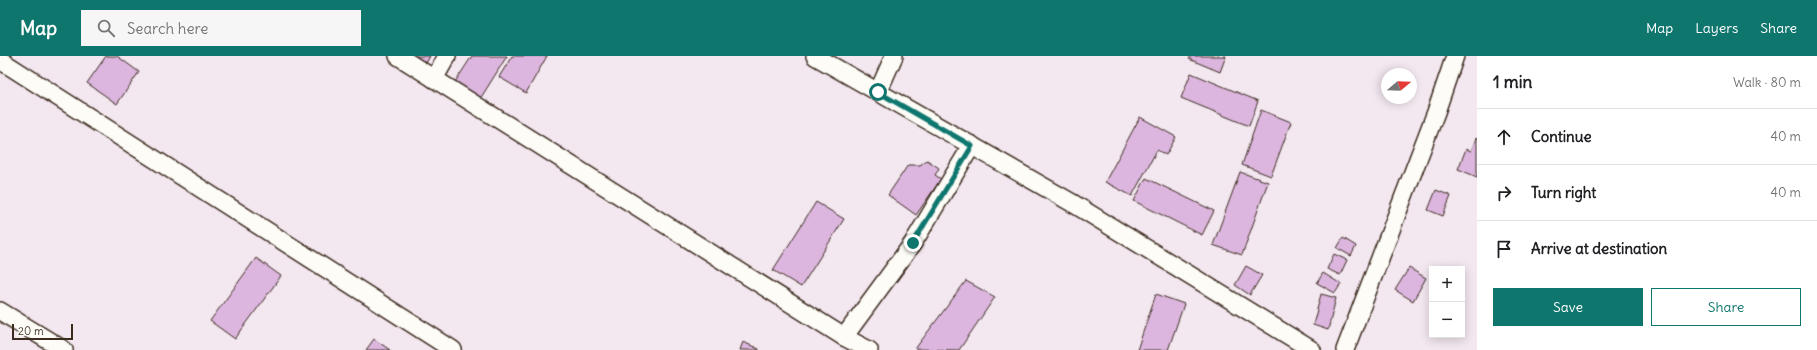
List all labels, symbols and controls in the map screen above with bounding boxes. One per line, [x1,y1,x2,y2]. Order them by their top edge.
search box [81,10,361,46]
text: Map [20,16,57,40]
icon: search [95,17,117,39]
text: Search here [127,19,208,38]
text: Map [1646,19,1673,37]
text: Layers [1695,19,1738,37]
text: Share [1760,19,1797,37]
north arrow [1381,68,1417,104]
text: 1 min [1493,71,1532,93]
text: Walk · 80 m [1733,74,1801,91]
route start [869,83,887,101]
icon: ahead [1493,126,1515,148]
text: Continue [1531,127,1592,146]
text: 40 m [1770,128,1801,145]
icon: right [1493,182,1515,204]
text: Turn right [1531,183,1596,202]
text: 40 m [1770,184,1801,201]
route end [904,234,922,252]
icon: arrive [1493,238,1515,260]
text: Arrive at destination [1531,239,1667,258]
map controls [1429,266,1465,338]
button: + [1429,266,1465,302]
button: Save [1493,288,1643,326]
button: Share [1651,288,1801,326]
button: − [1429,302,1465,338]
scale bar [12,322,73,341]
text: 20 m [18,324,44,338]

